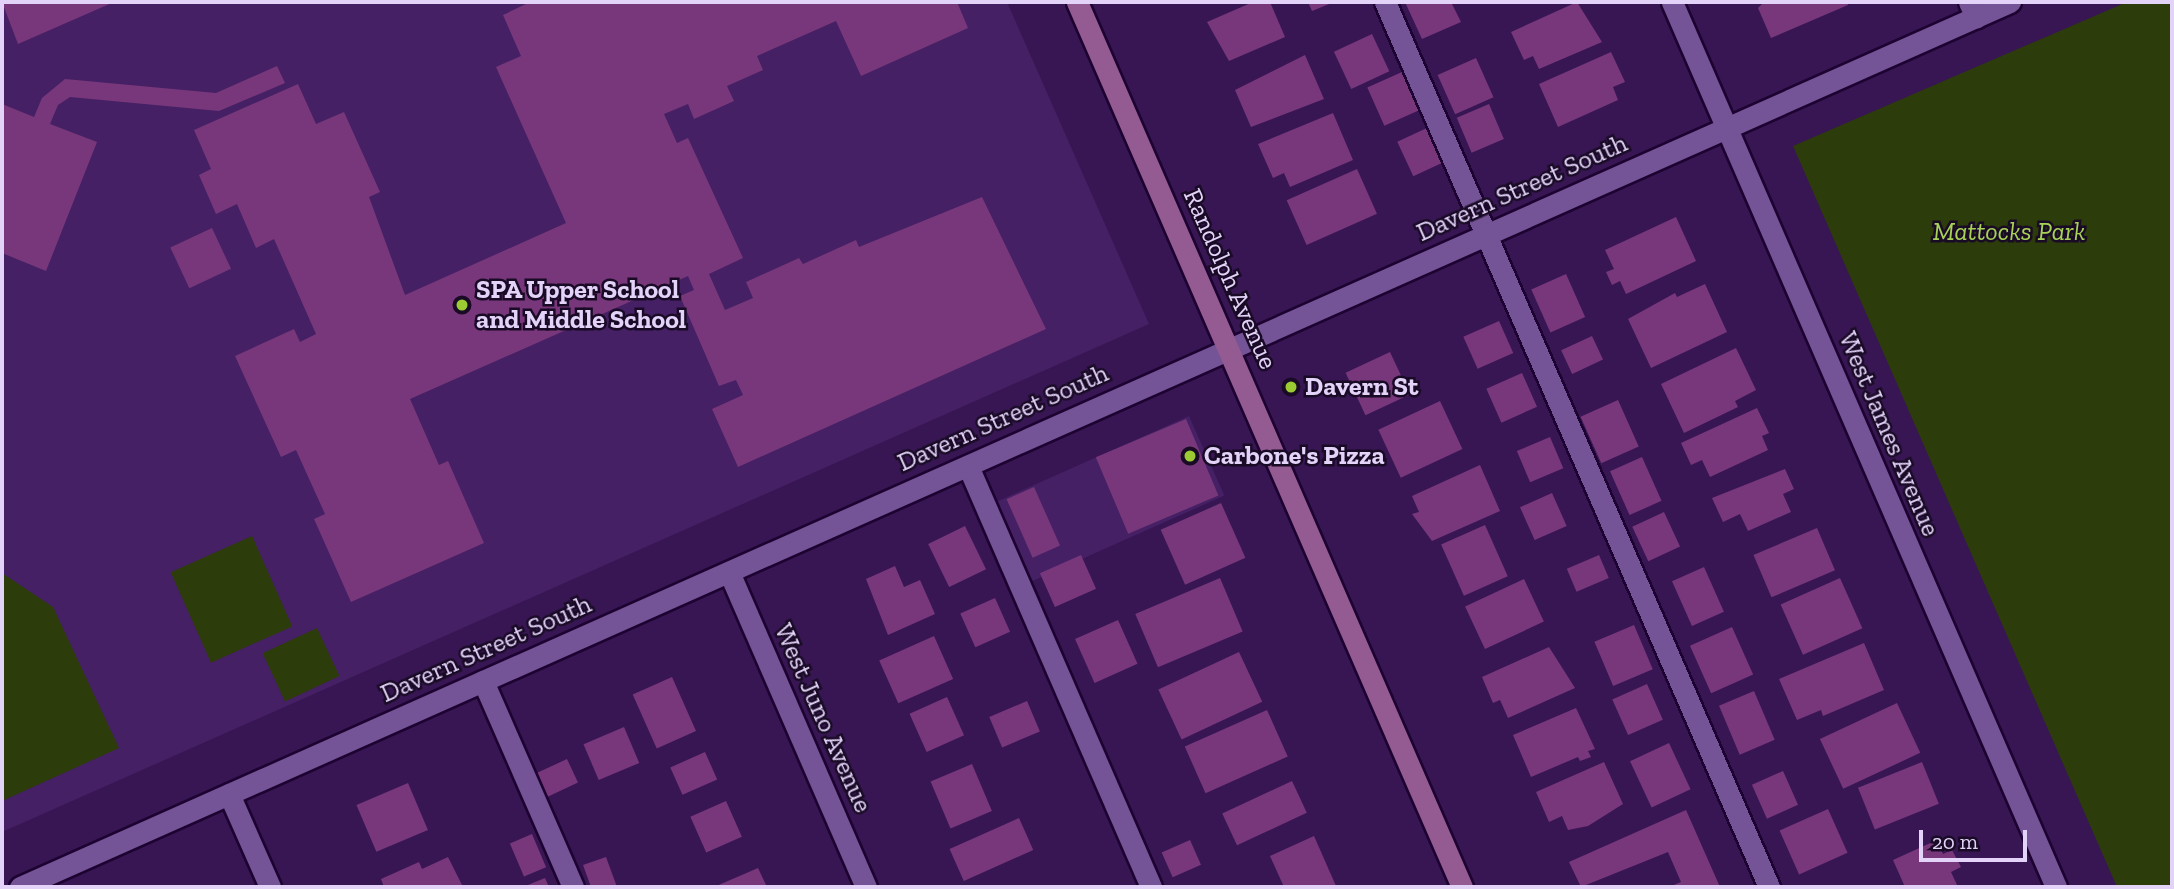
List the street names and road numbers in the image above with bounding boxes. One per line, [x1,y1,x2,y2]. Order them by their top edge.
street label: Davern Street South [1412,128,1632,248]
street label: Randolph Avenue [1176,184,1284,374]
street label: West James Avenue [1832,327,1946,541]
street label: Davern Street South [893,358,1113,478]
street label: Davern Street South [376,589,596,709]
street label: West Juno Avenue [767,618,879,818]

